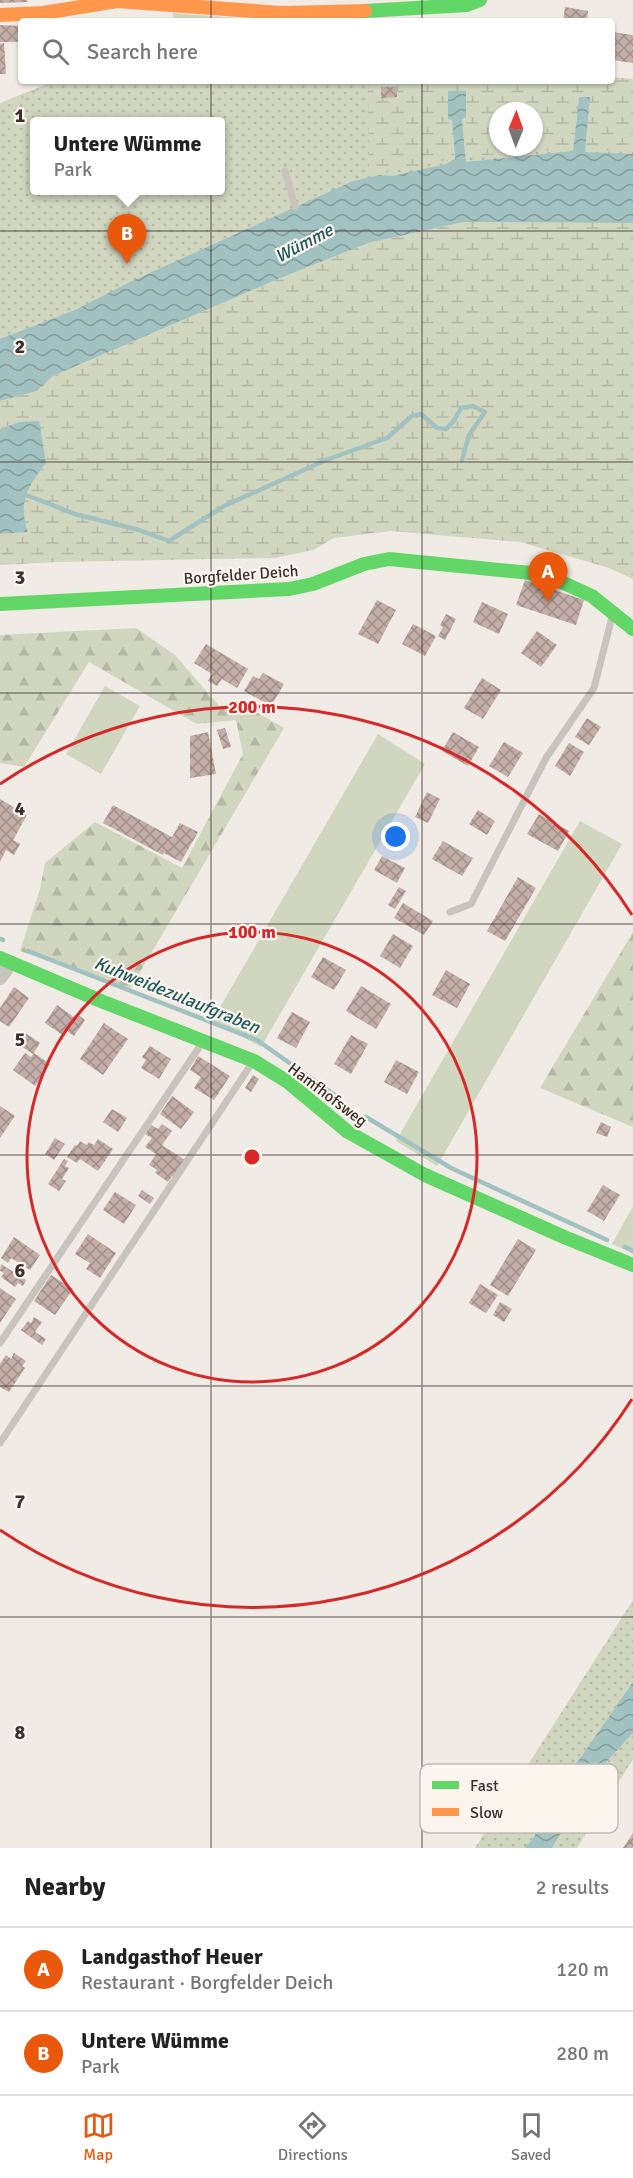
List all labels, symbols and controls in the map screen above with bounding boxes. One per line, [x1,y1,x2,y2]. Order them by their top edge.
search box [18,18,615,84]
icon: search [39,35,72,68]
text: Search here [87,38,198,65]
north arrow [489,102,543,156]
text: 1 [15,103,26,128]
popup [30,117,225,195]
text: Untere Wümme [54,130,201,157]
text: Park [54,157,92,182]
pin: B [108,214,146,264]
water label: Wümme [271,218,337,267]
text: 2 [15,334,25,359]
pin: A [528,552,568,602]
street label: Borgfelder Deich [183,561,299,589]
text: 3 [15,565,25,590]
text: 200 m [228,696,276,718]
text: 4 [15,796,26,821]
your location [381,822,410,851]
text: 100 m [228,921,276,943]
water label: Kuhweidezulaufgraben [91,952,264,1039]
text: 5 [15,1027,25,1052]
street label: Hamfhofsweg [284,1058,371,1131]
centre of rings [242,1147,262,1167]
text: 6 [15,1258,26,1283]
text: 7 [15,1489,26,1514]
text: 8 [15,1720,26,1745]
legend [420,1764,618,1833]
text: Fast [470,1776,499,1796]
text: Slow [470,1803,504,1823]
text: Nearby [24,1871,105,1903]
text: 2 results [536,1875,609,1900]
text: Landgasthof Heuer [81,1943,263,1970]
text: A [37,1957,50,1982]
text: 120 m [556,1957,609,1982]
text: Restaurant · Borgfelder Deich [81,1970,333,1995]
text: Untere Wümme [81,2027,229,2054]
text: B [37,2041,50,2066]
text: 280 m [556,2041,609,2066]
text: Park [81,2054,119,2079]
tab: Map [82,2109,115,2165]
tab: Directions [278,2109,348,2165]
tab: Saved [511,2109,551,2165]

